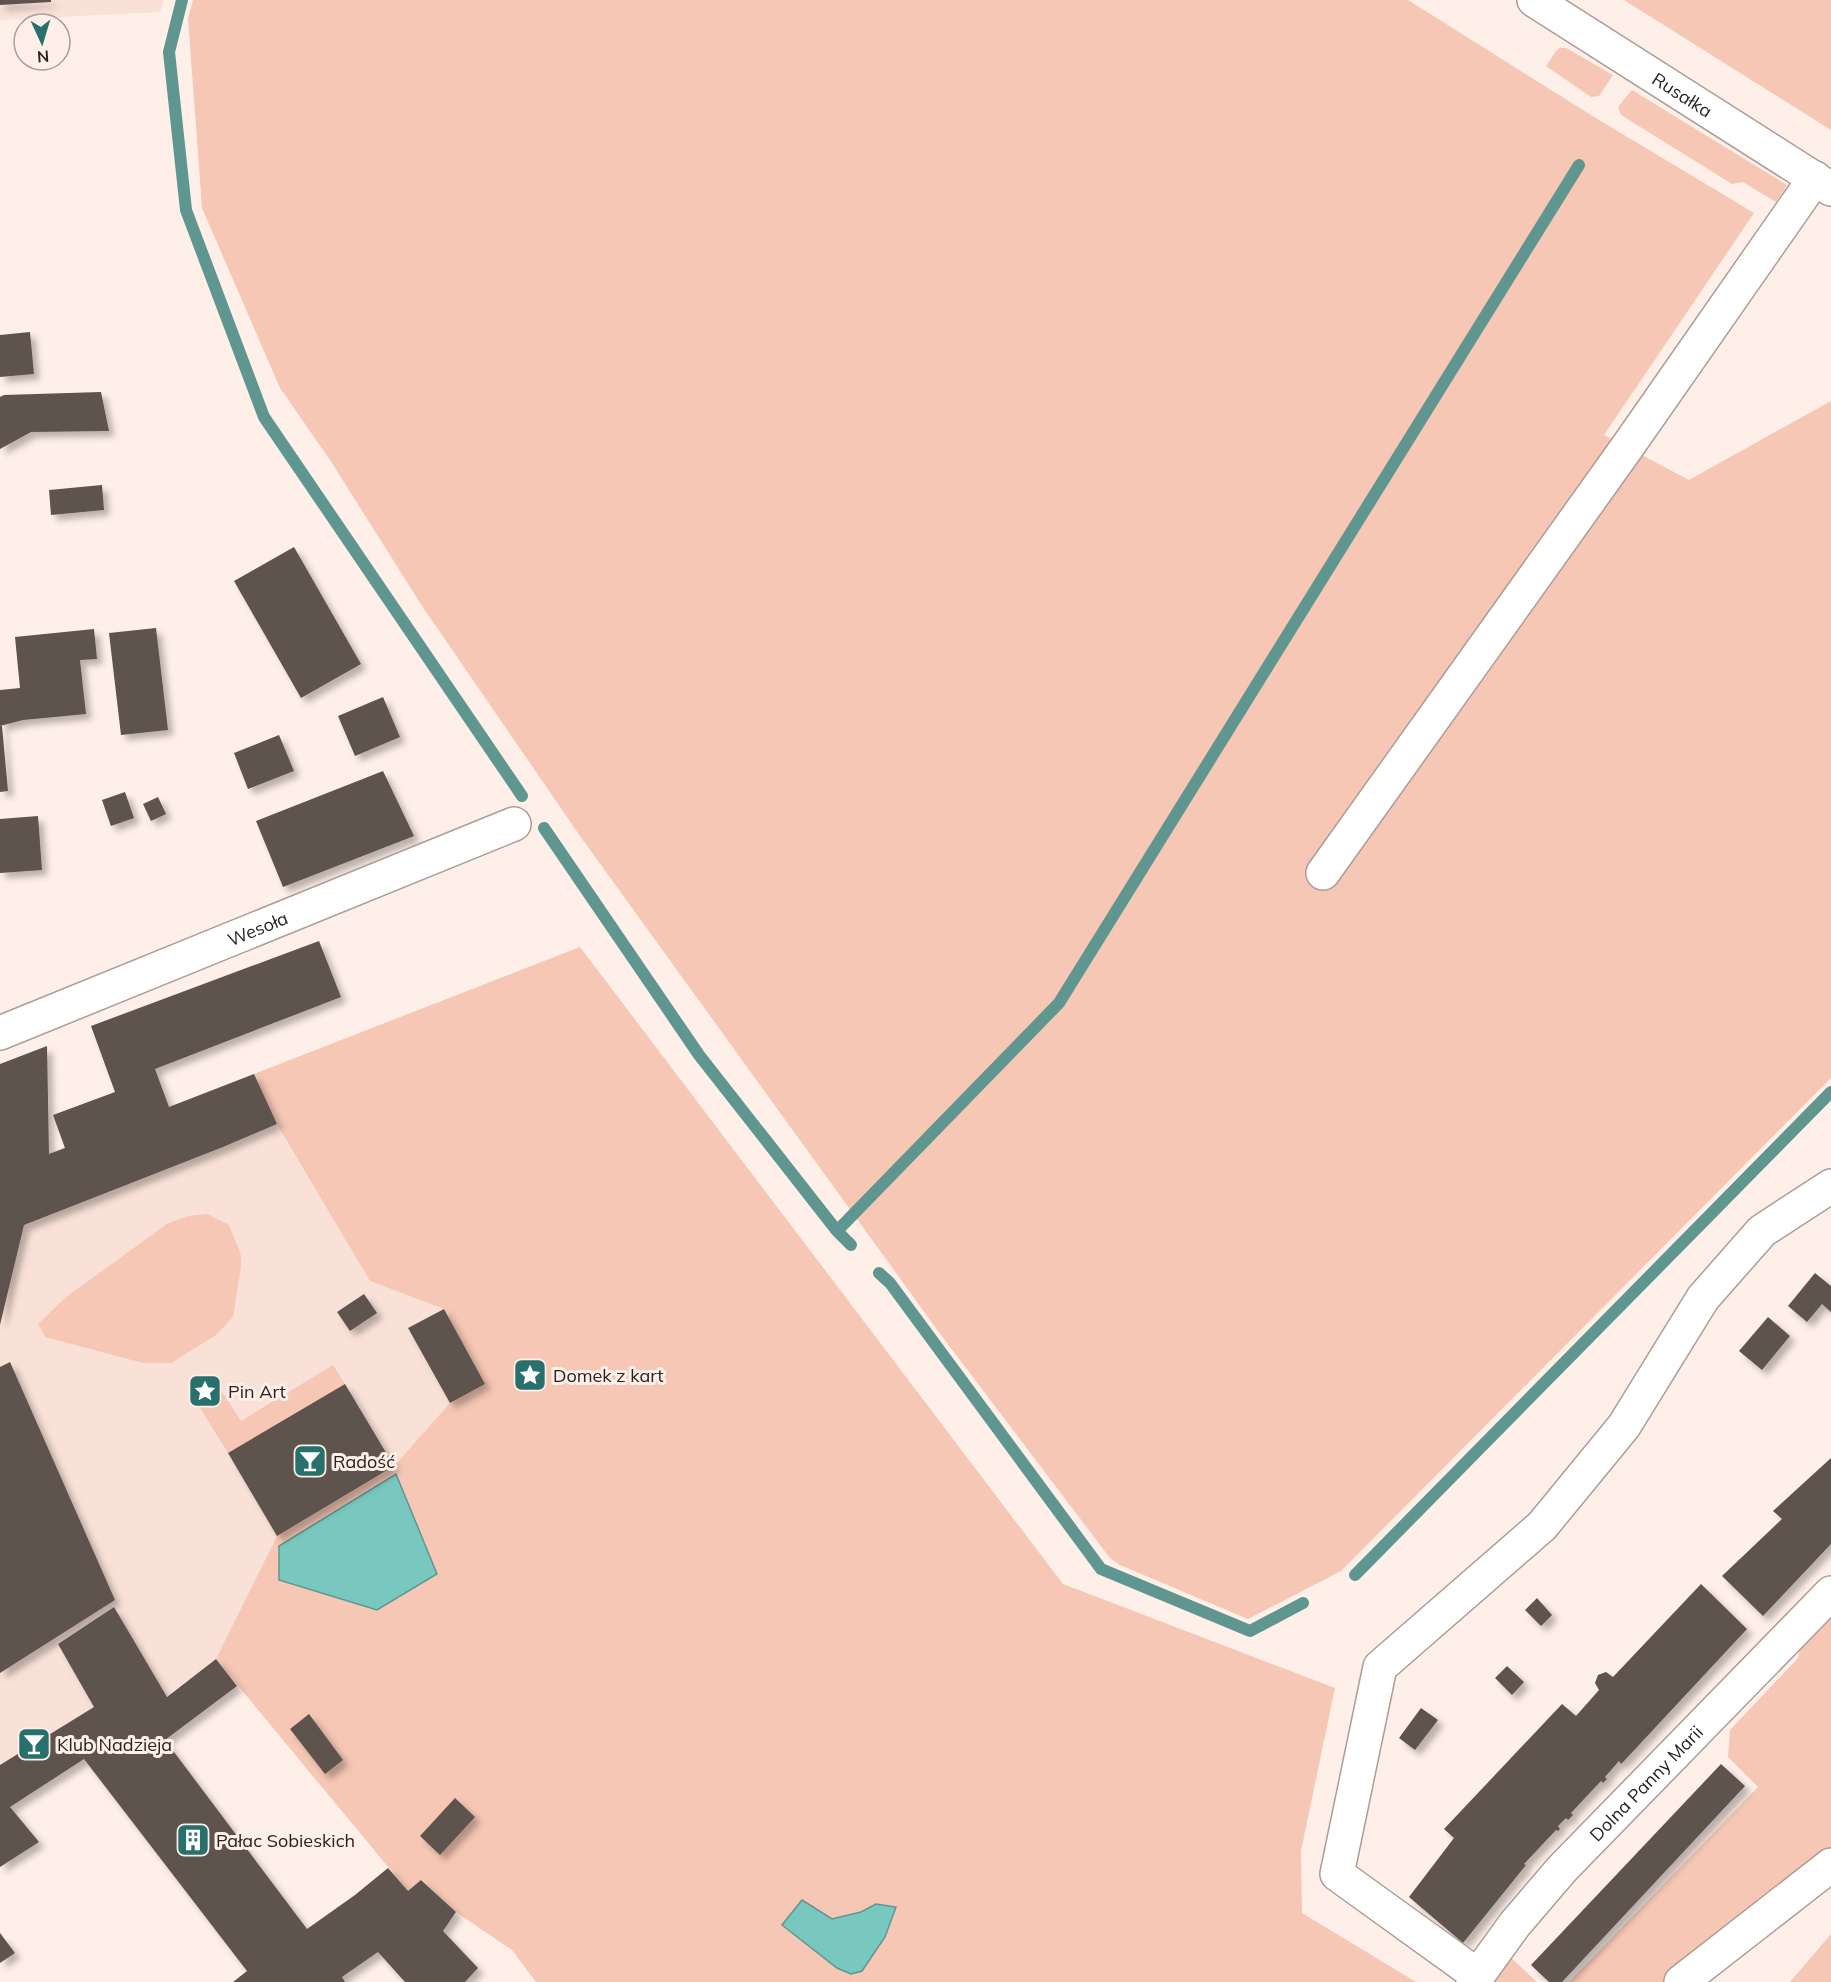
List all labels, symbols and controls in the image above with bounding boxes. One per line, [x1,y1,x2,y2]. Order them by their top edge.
north arrow [12,12,72,72]
text: N [36,47,50,67]
street label: Rusałka [1648,67,1717,122]
street label: Wesoła [224,906,291,951]
place icon: Domek z kart [512,1357,548,1393]
place label: Domek z kart [553,1364,664,1387]
place icon: Pin Art [187,1373,223,1409]
place label: Pin Art [228,1380,286,1403]
bar icon: Radość [292,1443,328,1479]
place label: Radość [333,1450,395,1473]
street label: Dolna Panny Marii [1584,1720,1707,1846]
bar icon: Klub Nadzieja [16,1726,52,1762]
place label: Klub Nadzieja [57,1733,172,1756]
building icon: Pałac Sobieskich [175,1822,211,1858]
place label: Pałac Sobieskich [216,1829,355,1852]

